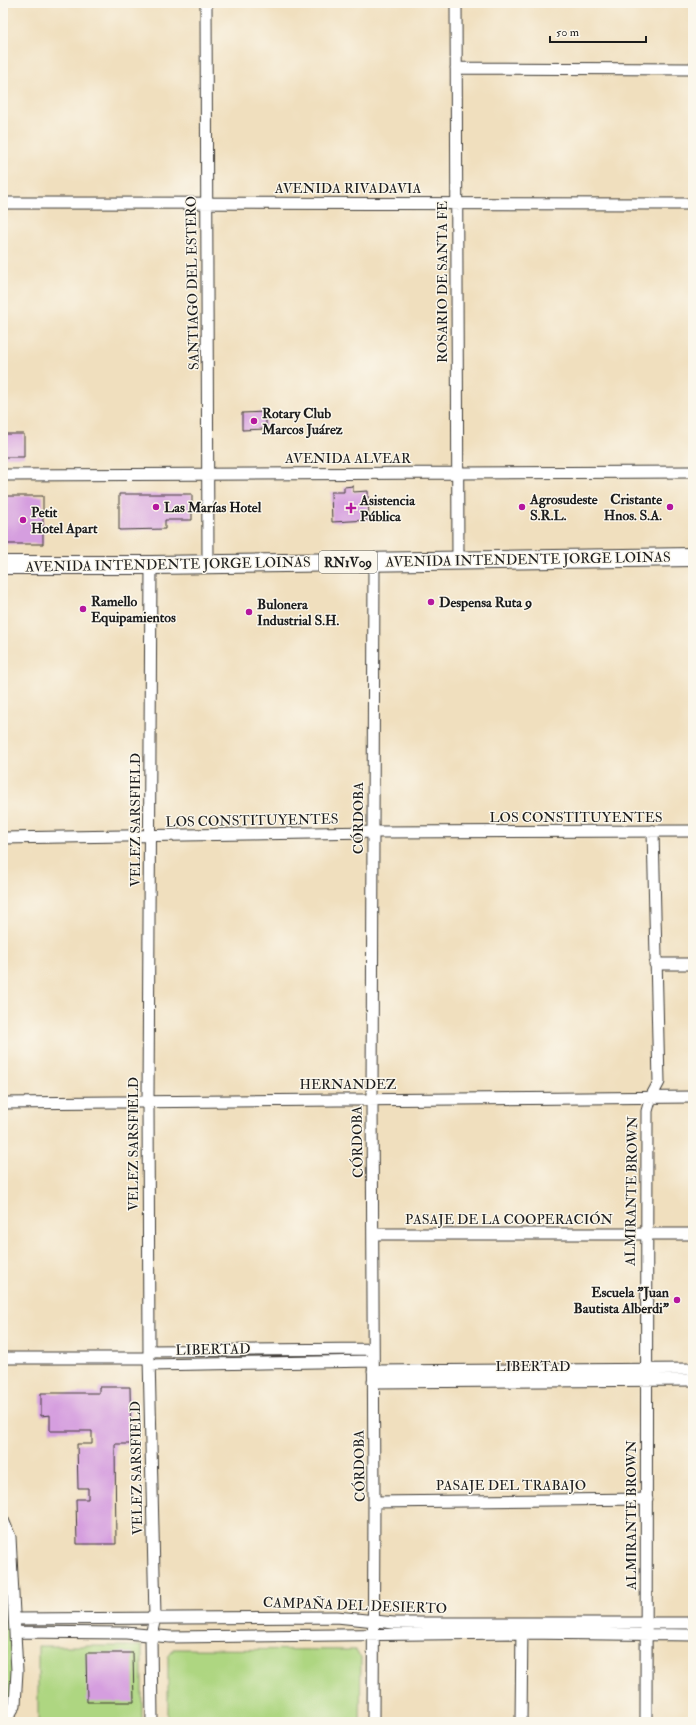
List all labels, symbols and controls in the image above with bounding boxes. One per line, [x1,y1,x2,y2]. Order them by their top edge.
scale bar [550,18,646,44]
text: 50 m [556,25,580,40]
street label: AVENIDA RIVADAVIA [274,180,421,197]
street label: SANTIAGO DEL ESTERO [182,196,203,370]
street label: ROSARIO DE SANTA FE [434,201,451,363]
place label: Rotary Club Marcos Juárez [261,405,343,439]
marker: Rotary Club Marcos Juárez [249,416,259,426]
street label: AVENIDA ALVEAR [284,450,412,467]
place label: Agrosudeste S.R.L. [529,491,598,524]
place label: Cristante Hnos. S.A. [604,491,662,524]
place label: Asistencia Pública [359,492,416,525]
place label: Las Marías Hotel [164,499,262,516]
marker: Las Marías Hotel [151,502,161,512]
marker: Asistencia Pública [345,502,357,514]
marker: Agrosudeste S.R.L. [517,502,527,512]
marker: Cristante Hnos. S.A. [665,502,675,512]
place label: Petit Hotel Apart [31,504,98,538]
marker: Petit Hotel Apart [18,515,28,525]
street label: AVENIDA INTENDENTE JORGE LOINAS [384,549,671,571]
road number: RN1V09 [319,551,377,573]
street label: AVENIDA INTENDENTE JORGE LOINAS [24,554,311,576]
place label: Ramello Equipamientos [91,593,176,627]
place label: Despensa Ruta 9 [439,594,532,612]
place label: Bulonera Industrial S.H. [257,596,339,629]
marker: Despensa Ruta 9 [426,597,436,607]
marker: Ramello Equipamientos [78,604,88,614]
marker: Bulonera Industrial S.H. [244,607,254,617]
street label: VELEZ SARSFIELD [127,753,144,887]
street label: CÓRDOBA [350,782,367,854]
street label: LOS CONSTITUYENTES [489,809,663,826]
street label: LOS CONSTITUYENTES [165,810,339,831]
street label: HERNANDEZ [299,1076,397,1093]
street label: VELEZ SARSFIELD [125,1077,142,1211]
street label: CÓRDOBA [348,1106,367,1178]
street label: ALMIRANTE BROWN [622,1116,641,1267]
street label: PASAJE DE LA COOPERACIÓN [405,1211,613,1228]
place label: Escuela "Juan Bautista Alberdi" [574,1284,670,1317]
marker: Escuela "Juan Bautista Alberdi" [672,1295,682,1305]
street label: LIBERTAD [175,1340,251,1359]
street label: LIBERTAD [496,1358,570,1375]
street label: VELEZ SARSFIELD [127,1401,146,1535]
street label: CÓRDOBA [350,1430,369,1502]
street label: ALMIRANTE BROWN [623,1440,640,1591]
street label: PASAJE DEL TRABAJO [436,1477,586,1494]
street label: CAMPAÑA DEL DESIERTO [263,1594,447,1617]

